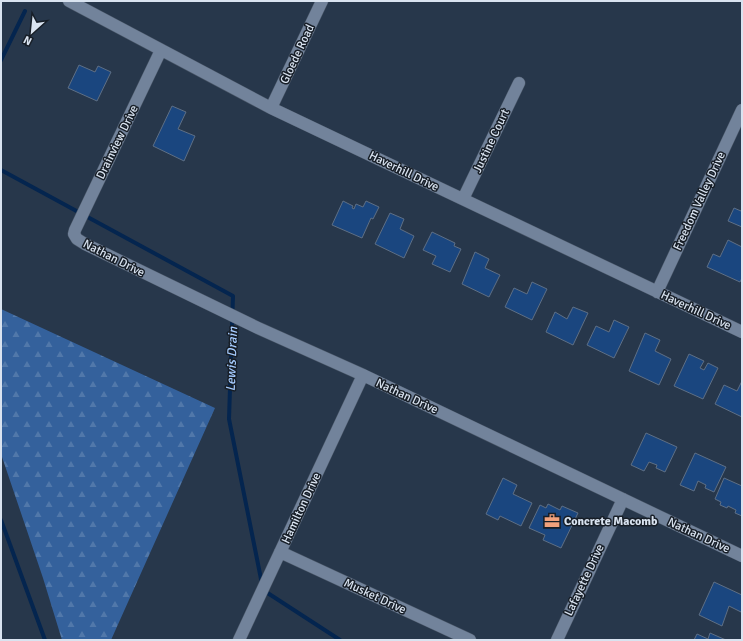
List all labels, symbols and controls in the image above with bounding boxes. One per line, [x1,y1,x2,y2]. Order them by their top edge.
north arrow [12,12,52,52]
street label: Gloede Road [277,22,318,86]
text: N [21,33,34,48]
street label: Drainview Drive [93,103,142,182]
street label: Justine Court [470,107,513,176]
street label: Haverhill Drive [366,148,441,195]
street label: Freedom Valley Drive [670,149,729,253]
street label: Nathan Drive [81,237,147,280]
street label: Haverhill Drive [658,288,733,333]
water label: Lewis Drain [223,325,241,392]
street label: Nathan Drive [373,376,440,417]
street label: Hamilton Drive [278,470,324,546]
office icon: Concrete Macomb [543,512,561,530]
place label: Concrete Macomb [564,514,658,529]
street label: Nathan Drive [665,515,732,556]
street label: Lafayette Drive [561,542,608,618]
street label: Musket Drive [341,576,408,617]

